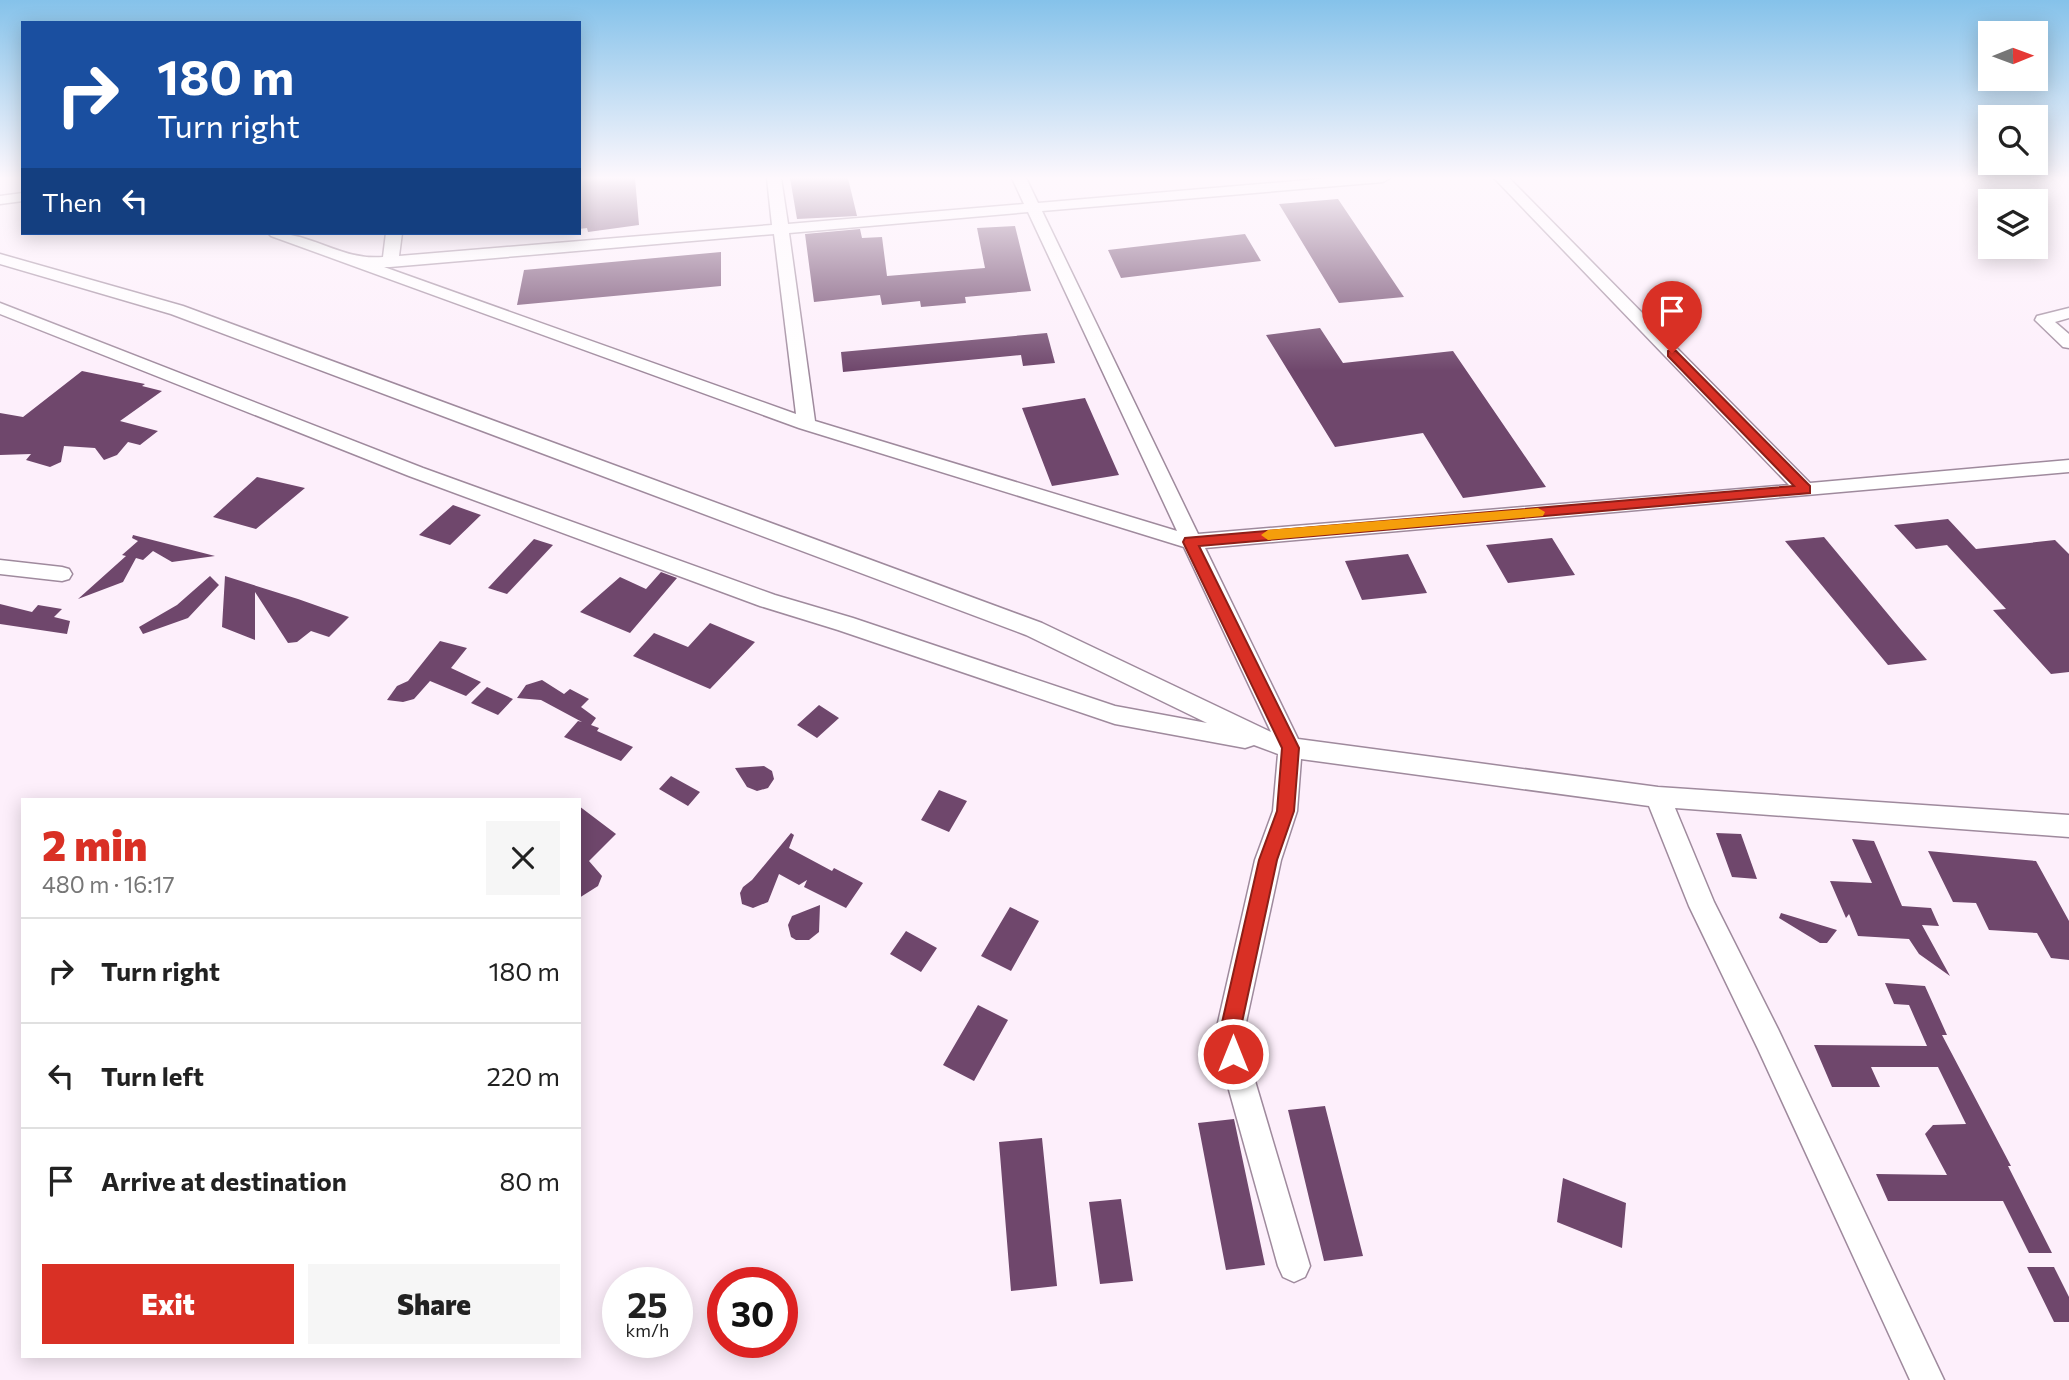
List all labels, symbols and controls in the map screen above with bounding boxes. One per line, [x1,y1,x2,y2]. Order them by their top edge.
north arrow [1978,21,2048,91]
map controls [1978,21,2048,259]
text: 180 m [157,45,294,105]
icon: right [42,49,133,140]
text: Turn right [157,105,300,145]
button: search [1978,105,2048,175]
icon: left [116,182,154,220]
text: Then [42,186,102,217]
button: layers [1978,189,2048,259]
pin [1642,281,1702,353]
icon: arrive [1653,292,1691,330]
text: 2 min [42,818,148,870]
button: close [486,821,560,895]
text: 480 m · 16:17 [42,870,175,898]
icon: right [42,952,80,990]
text: Turn right [101,955,220,986]
text: 180 m [488,955,560,986]
position arrow [1196,1017,1270,1091]
icon: left [42,1057,80,1095]
text: Turn left [101,1060,204,1091]
text: 220 m [487,1060,560,1091]
icon: arrive [42,1162,80,1200]
text: Arrive at destination [101,1165,347,1196]
text: 80 m [500,1165,560,1196]
button: Exit [42,1264,294,1344]
button: Share [308,1264,560,1344]
speed limit sign: 30 [707,1267,798,1358]
text: 25 [627,1282,668,1325]
text: km/h [626,1319,669,1341]

